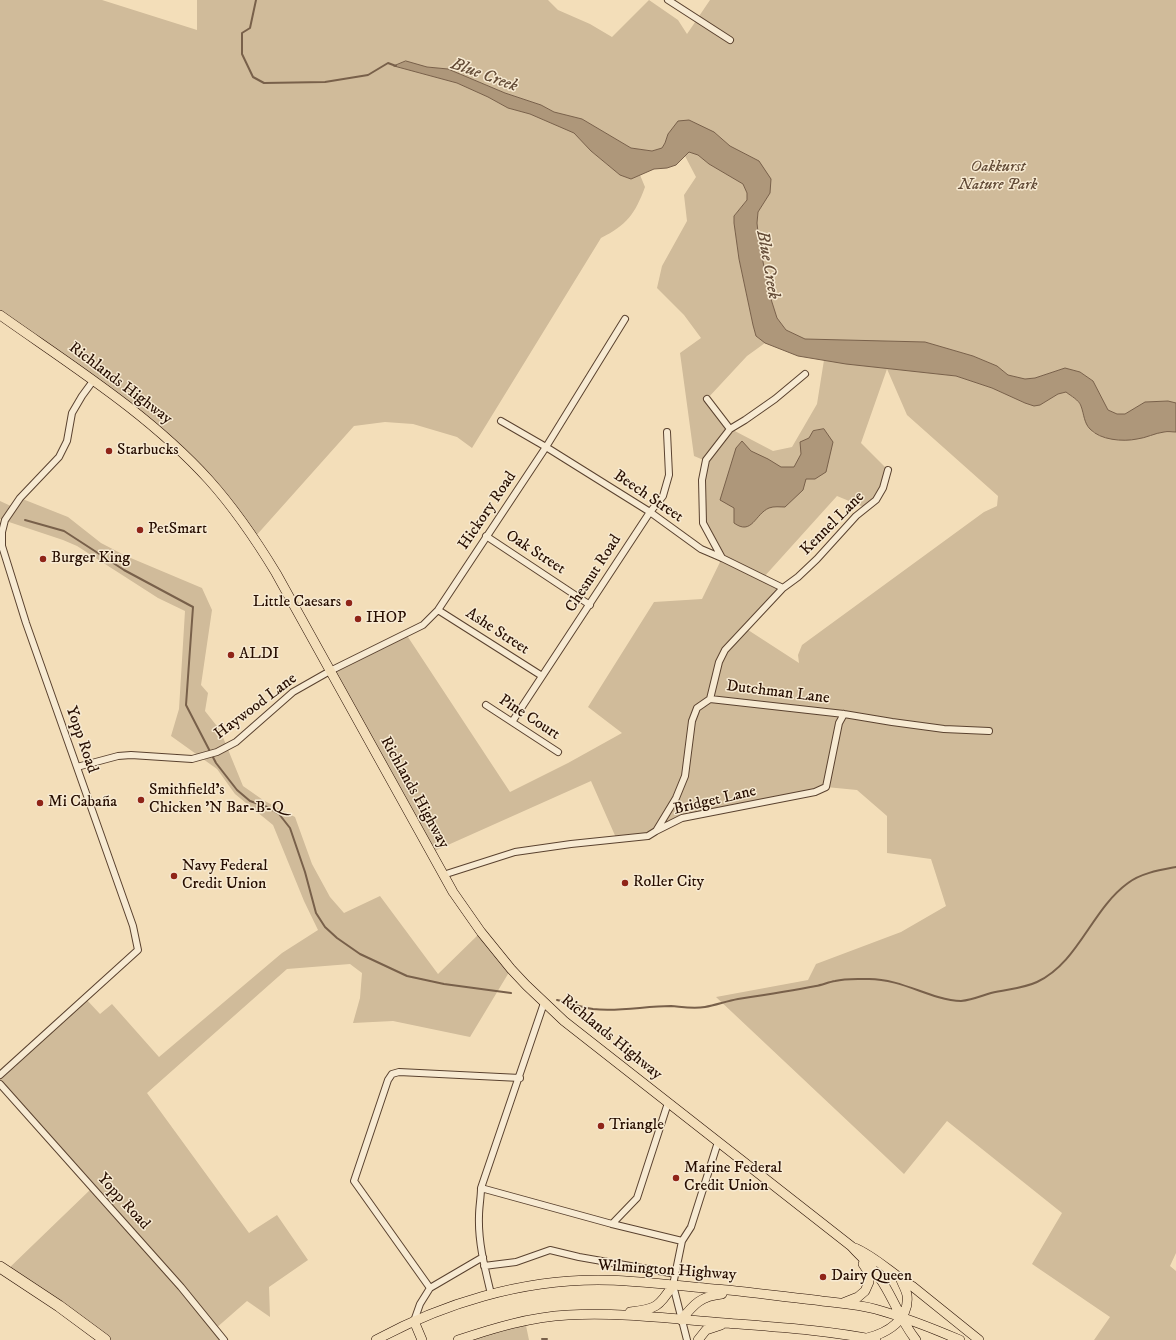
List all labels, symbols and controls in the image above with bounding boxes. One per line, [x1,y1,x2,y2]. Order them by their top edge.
water label: Blue Creek [448,55,520,97]
park label: Oakkurst Nature Park [959,158,1037,196]
water label: Blue Creek [751,229,783,301]
street label: Richlands Highway [64,339,176,429]
place label: Starbucks [117,441,179,461]
marker: Starbucks [104,446,114,456]
street label: Beech Street [609,467,687,527]
street label: Hickory Road [455,468,521,554]
street label: Kennel Lane [797,488,869,560]
place label: PetSmart [148,520,207,540]
marker: PetSmart [135,525,145,535]
street label: Oak Street [502,527,568,579]
street label: Chesnut Road [562,532,626,616]
place label: Burger King [51,549,130,569]
marker: Burger King [38,554,48,564]
place label: Little Caesars [253,593,341,613]
marker: Little Caesars [344,598,354,608]
street label: Ashe Street [462,604,532,660]
place label: IHOP [366,609,406,629]
marker: IHOP [353,614,363,624]
place label: ALDI [239,645,279,665]
marker: ALDI [226,650,236,660]
street label: Haywood Lane [211,670,301,744]
street label: Dutchman Lane [725,677,831,709]
street label: Pine Court [495,691,563,745]
street label: Yopp Road [61,704,101,776]
street label: Richlands Highway [375,734,453,852]
place label: Smithfield's Chicken 'N Bar-B-Q [149,781,284,819]
street label: Bridget Lane [672,782,758,820]
place label: Mi Cabaña [48,793,117,813]
marker: Smithfield's Chicken 'N Bar-B-Q [136,795,146,805]
marker: Mi Cabaña [35,798,45,808]
place label: Navy Federal Credit Union [182,857,268,895]
marker: Navy Federal Credit Union [169,871,179,881]
place label: Roller City [633,873,704,893]
marker: Roller City [620,878,630,888]
street label: Richlands Highway [556,991,666,1085]
place label: Triangle [609,1116,664,1136]
marker: Triangle [596,1121,606,1131]
place label: Marine Federal Credit Union [684,1159,782,1197]
street label: Yopp Road [93,1170,153,1234]
marker: Marine Federal Credit Union [671,1173,681,1183]
street label: Wilmington Highway [597,1257,737,1285]
place label: Dairy Queen [831,1267,912,1287]
marker: Dairy Queen [818,1272,828,1282]

